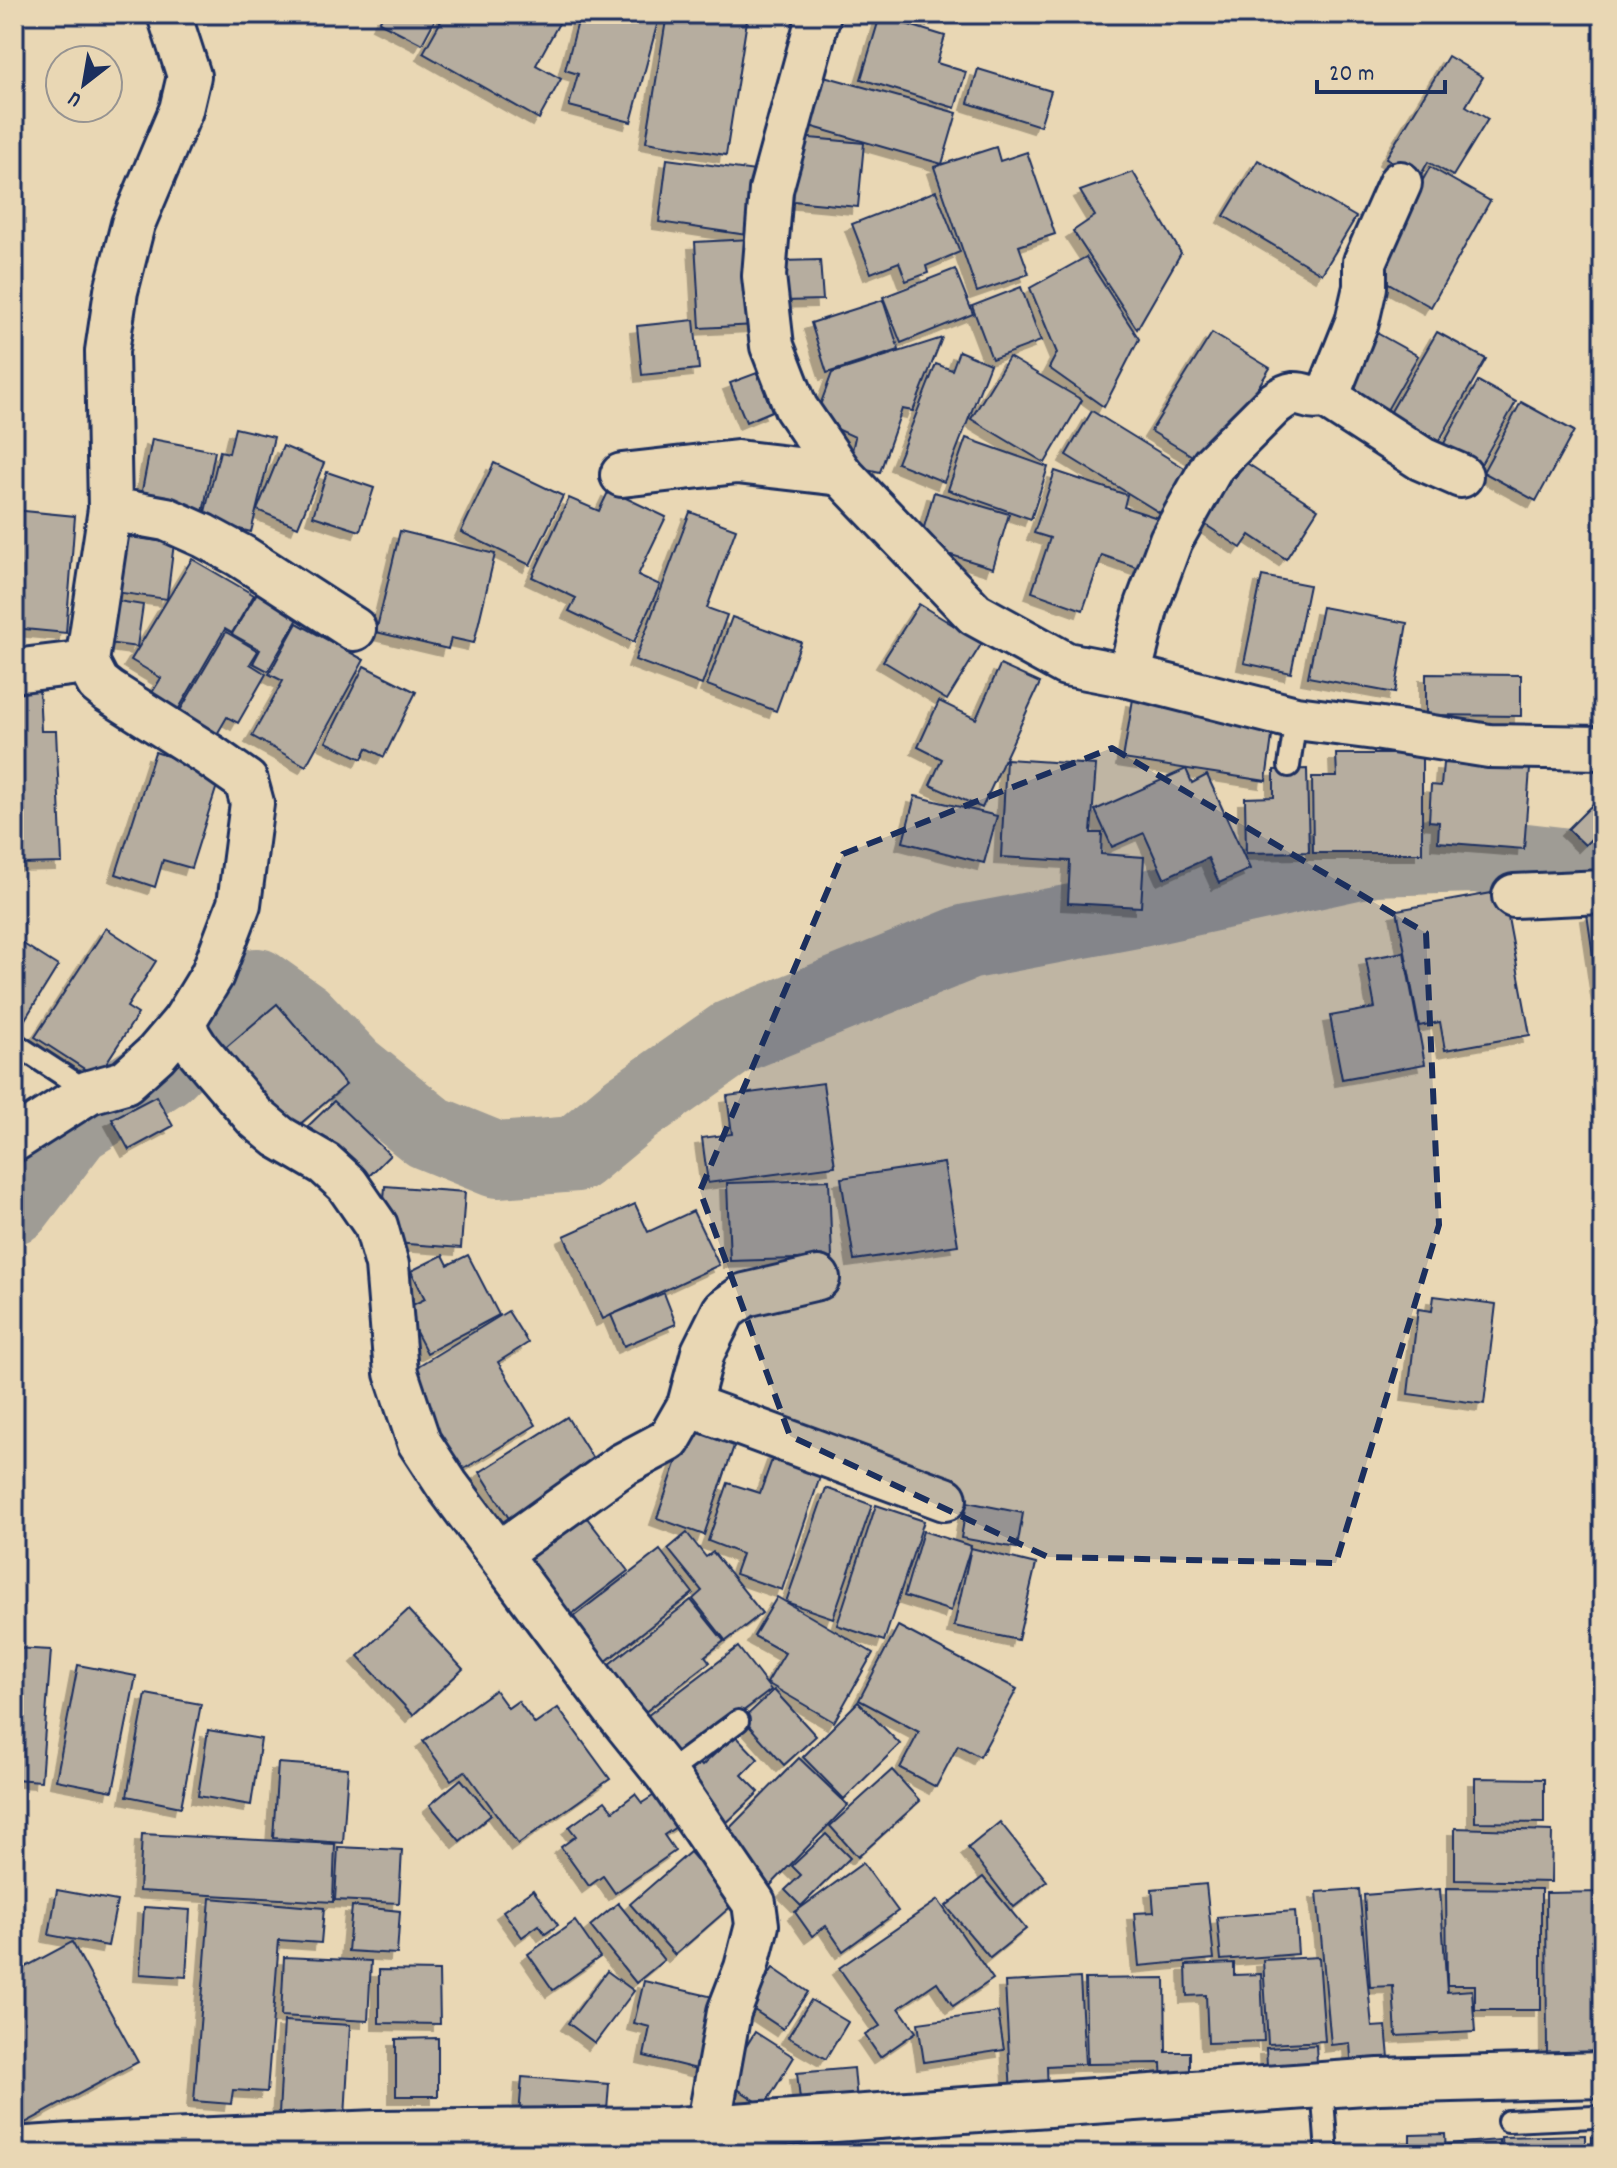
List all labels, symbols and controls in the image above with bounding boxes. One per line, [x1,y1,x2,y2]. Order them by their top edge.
north arrow [44,44,124,124]
scale bar [1317,44,1445,94]
text: 20 m [1329,58,1375,92]
text: U [63,82,88,114]

